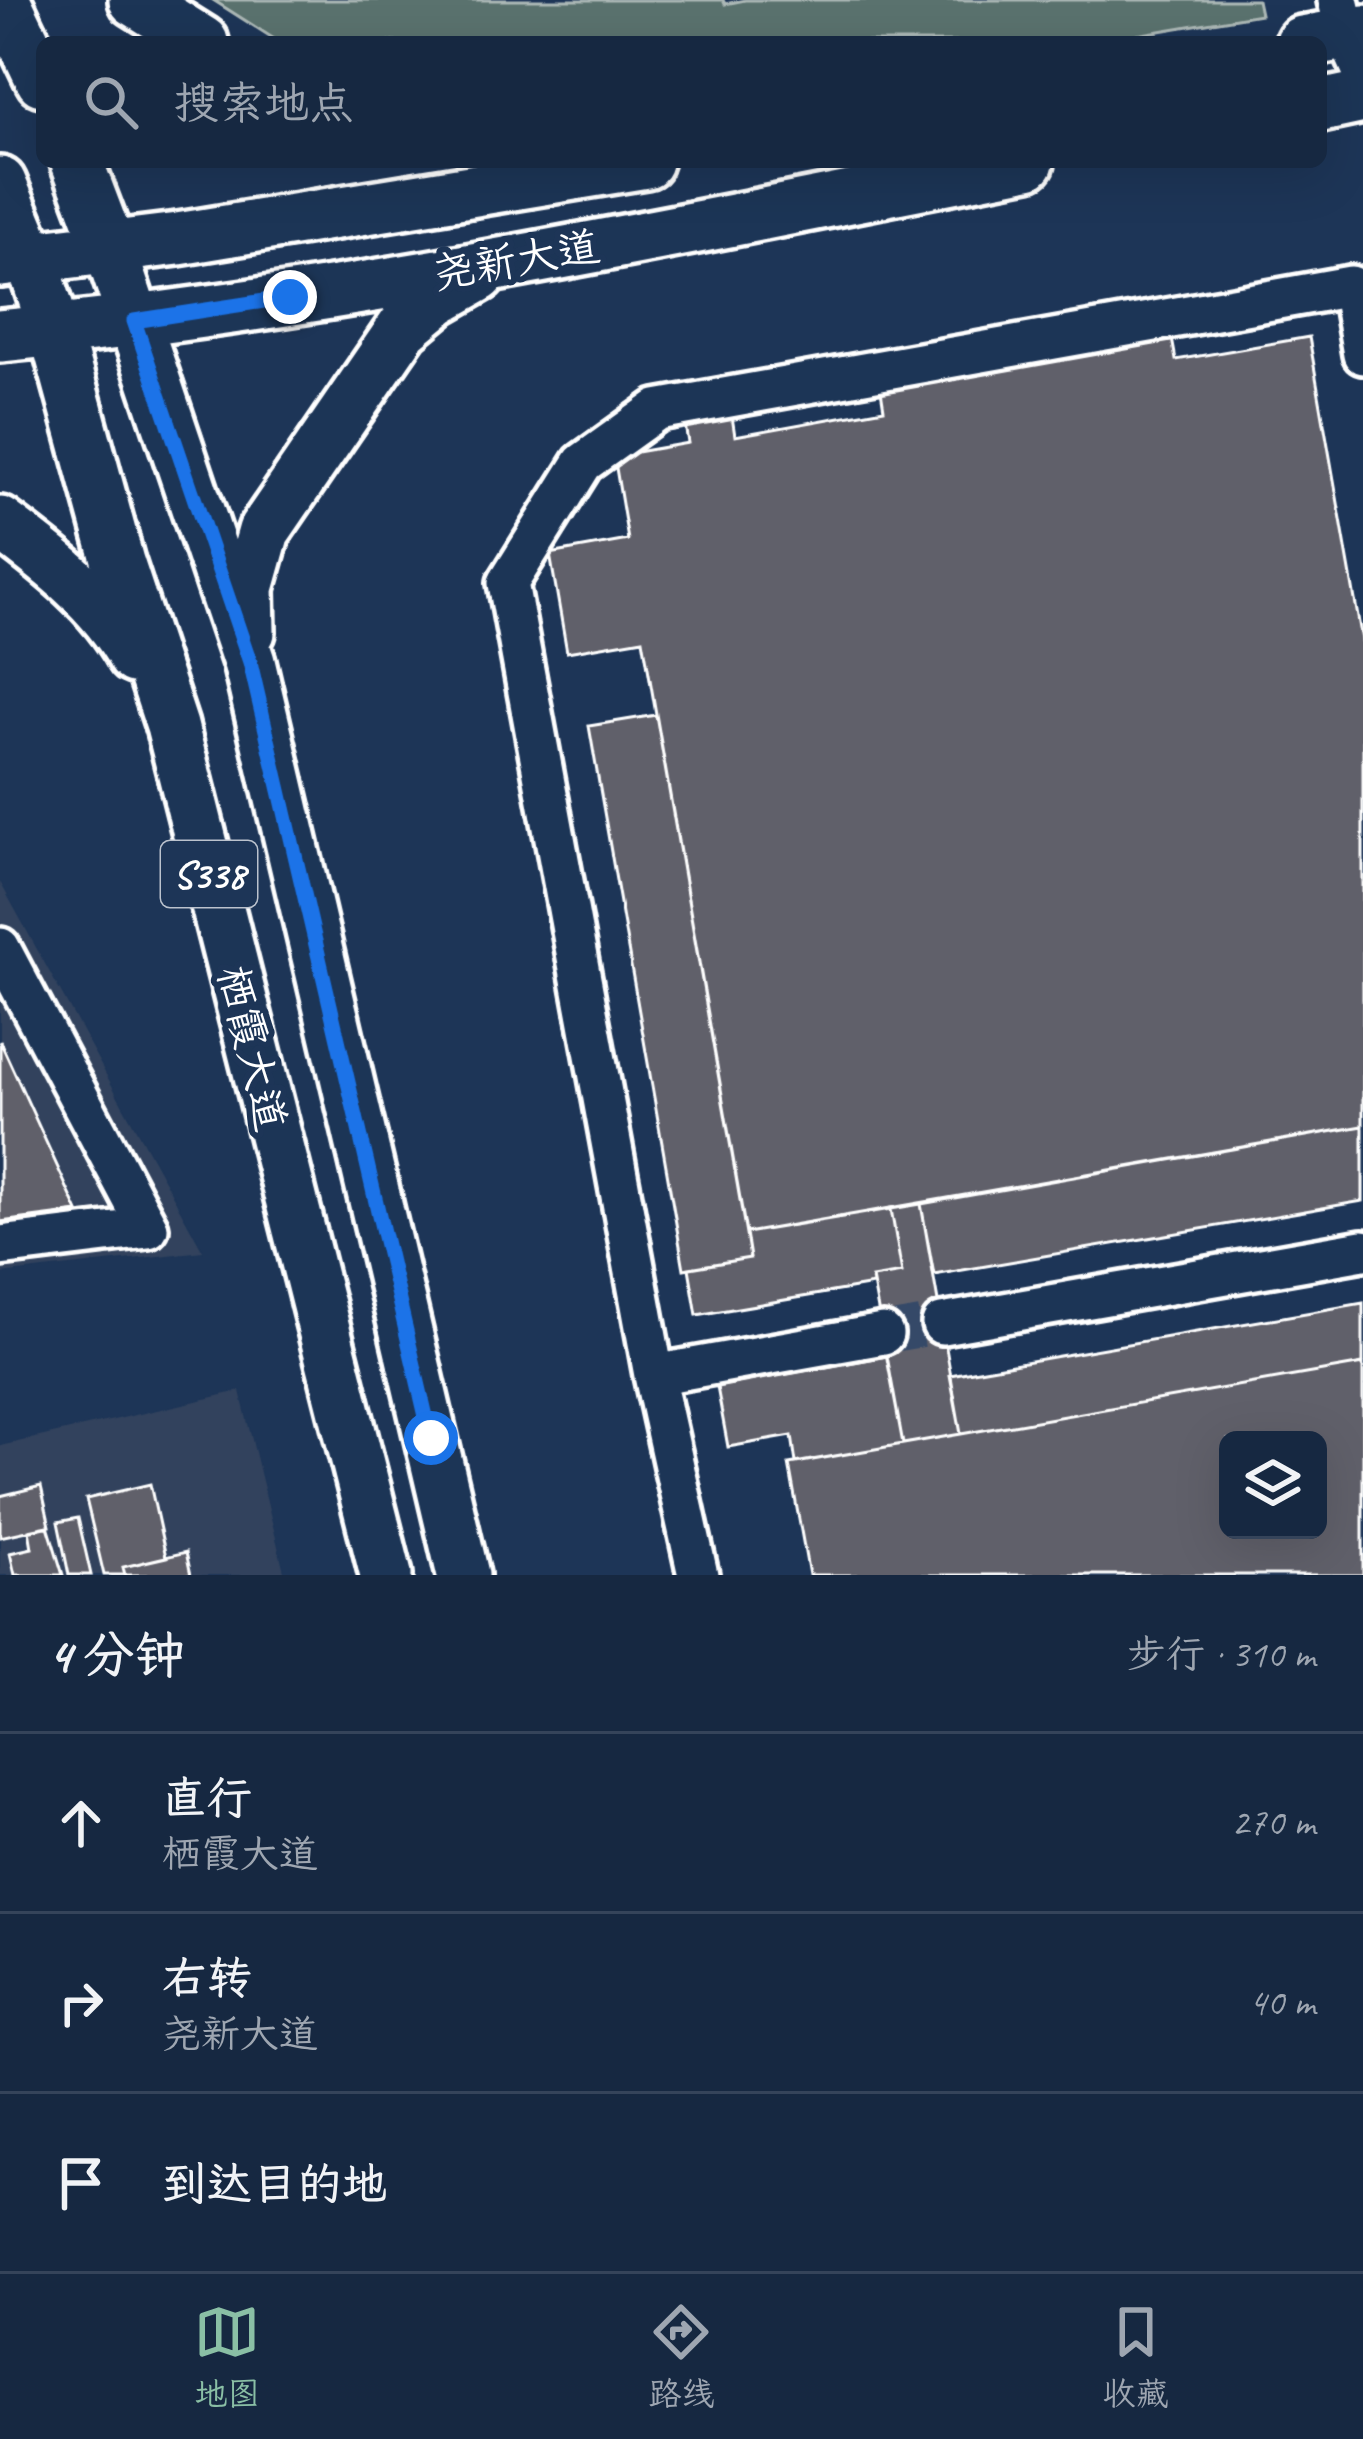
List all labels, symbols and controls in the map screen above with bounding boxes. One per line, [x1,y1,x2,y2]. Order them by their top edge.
search box [36,36,1327,168]
icon: search [78,69,144,135]
text: 搜索地点 [174,75,354,132]
street label: 尧新大道 [429,220,604,301]
route end [263,270,317,324]
road number: S338 [161,841,257,907]
street label: 栖霞大道 [206,960,298,1136]
route start [404,1411,458,1465]
map controls [1219,1431,1327,1539]
button: layers [1219,1431,1327,1539]
text: 4 分钟 [48,1623,185,1687]
text: 步行 · 310 m [1127,1630,1315,1679]
text: 直行 [162,1770,252,1827]
icon: ahead [48,1790,114,1856]
text: 270 m [1231,1798,1315,1847]
text: 栖霞大道 [162,1830,318,1879]
text: 右转 [162,1950,252,2007]
icon: right [48,1970,114,2036]
text: 40 m [1249,1978,1315,2027]
text: 尧新大道 [162,2010,318,2059]
icon: arrive [48,2150,114,2216]
text: 到达目的地 [162,2156,387,2213]
tab: 地图 [194,2299,260,2415]
tab: 路线 [648,2299,714,2415]
tab: 收藏 [1103,2299,1169,2415]

